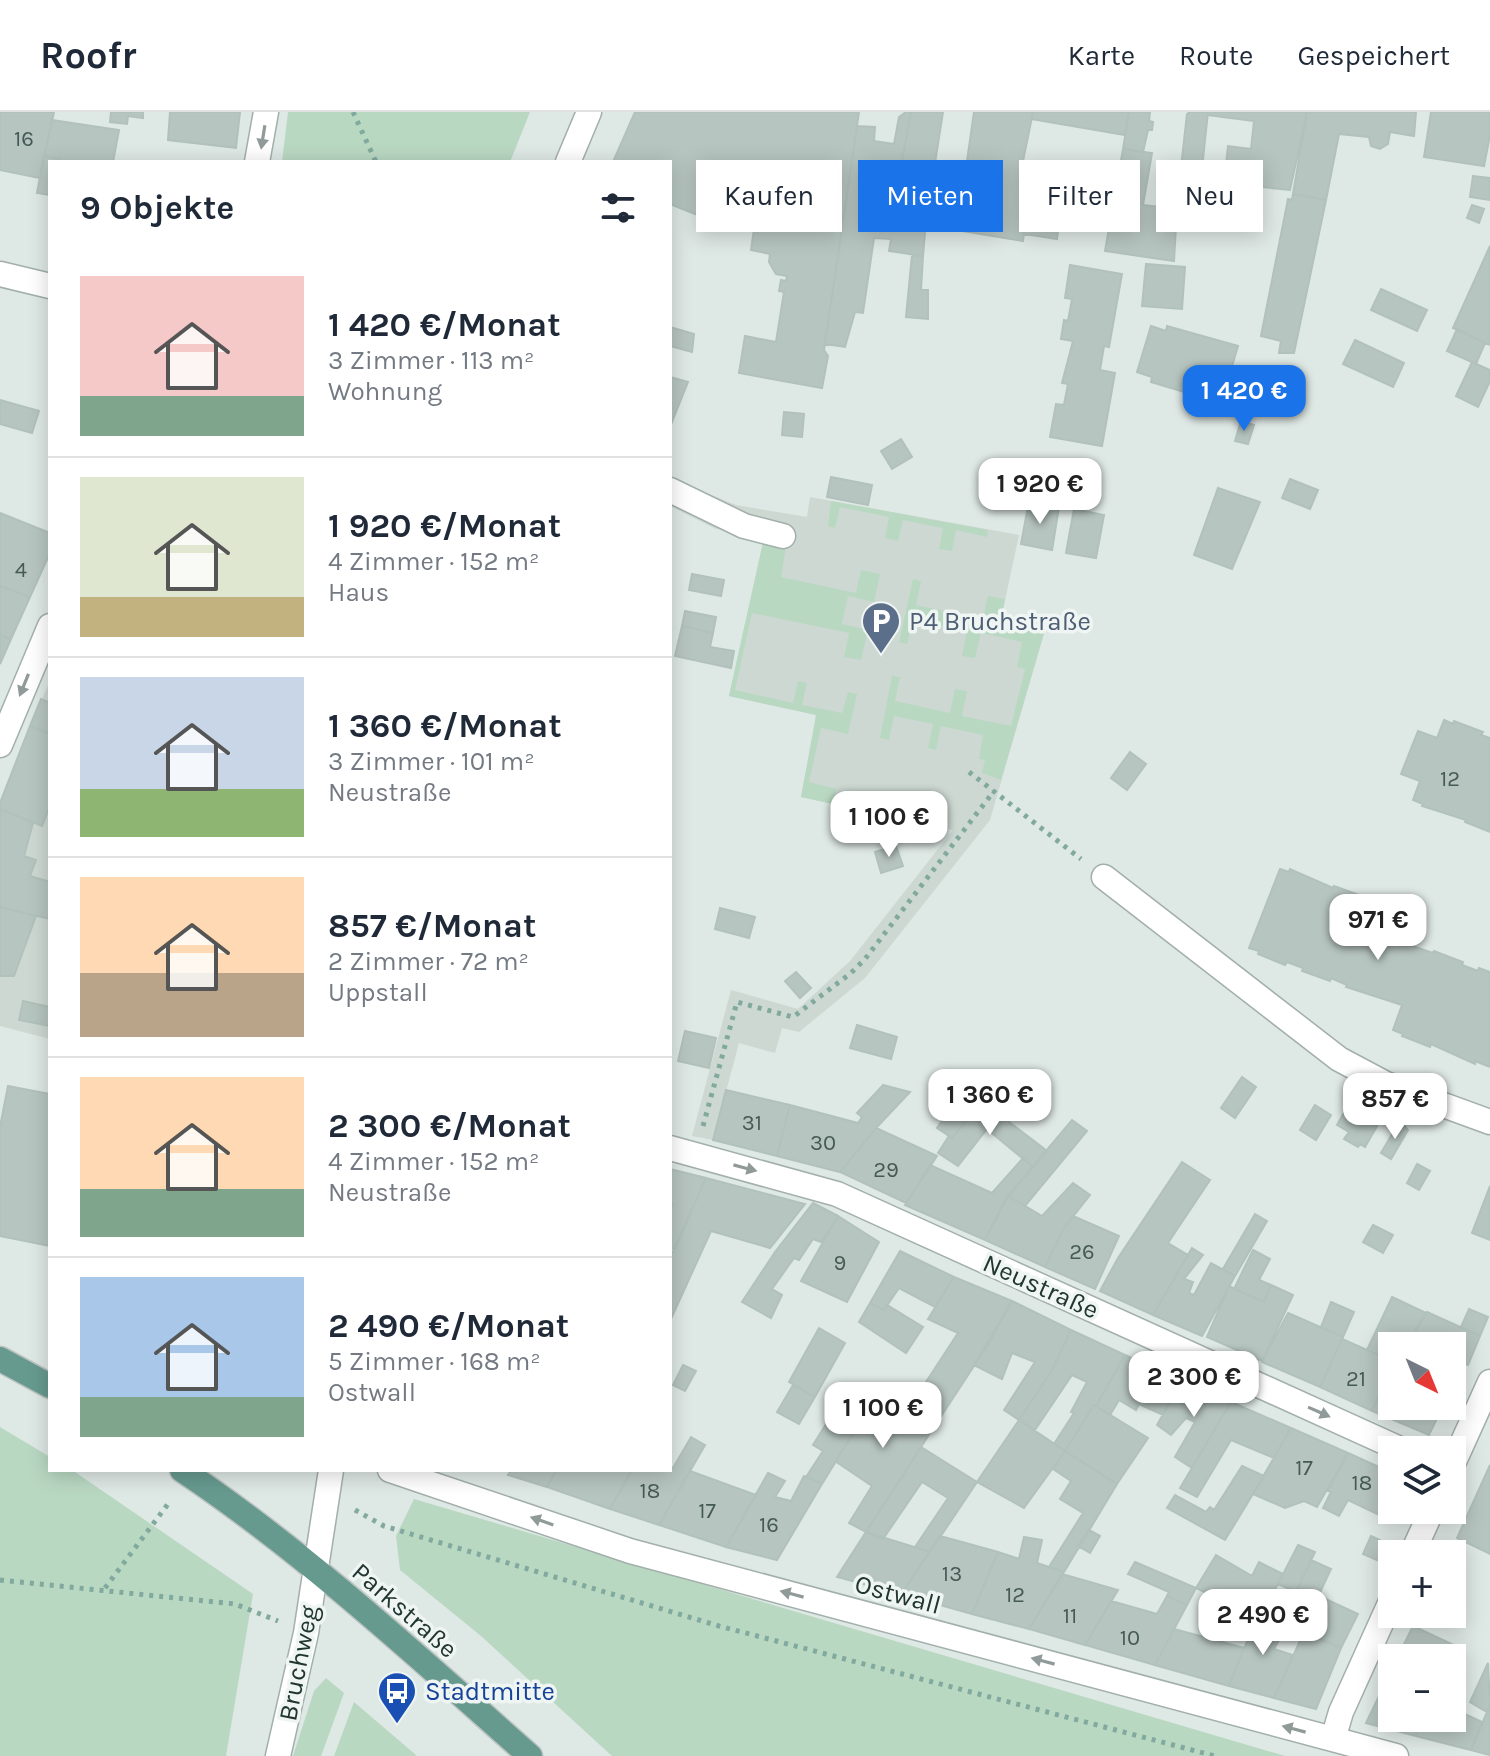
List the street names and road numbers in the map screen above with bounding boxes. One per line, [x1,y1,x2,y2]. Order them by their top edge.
street label: Neustraße [978,1247,1103,1326]
street label: Parkstraße [346,1556,464,1664]
street label: Ostwall [851,1568,944,1621]
street label: Bruchweg [272,1602,325,1724]

